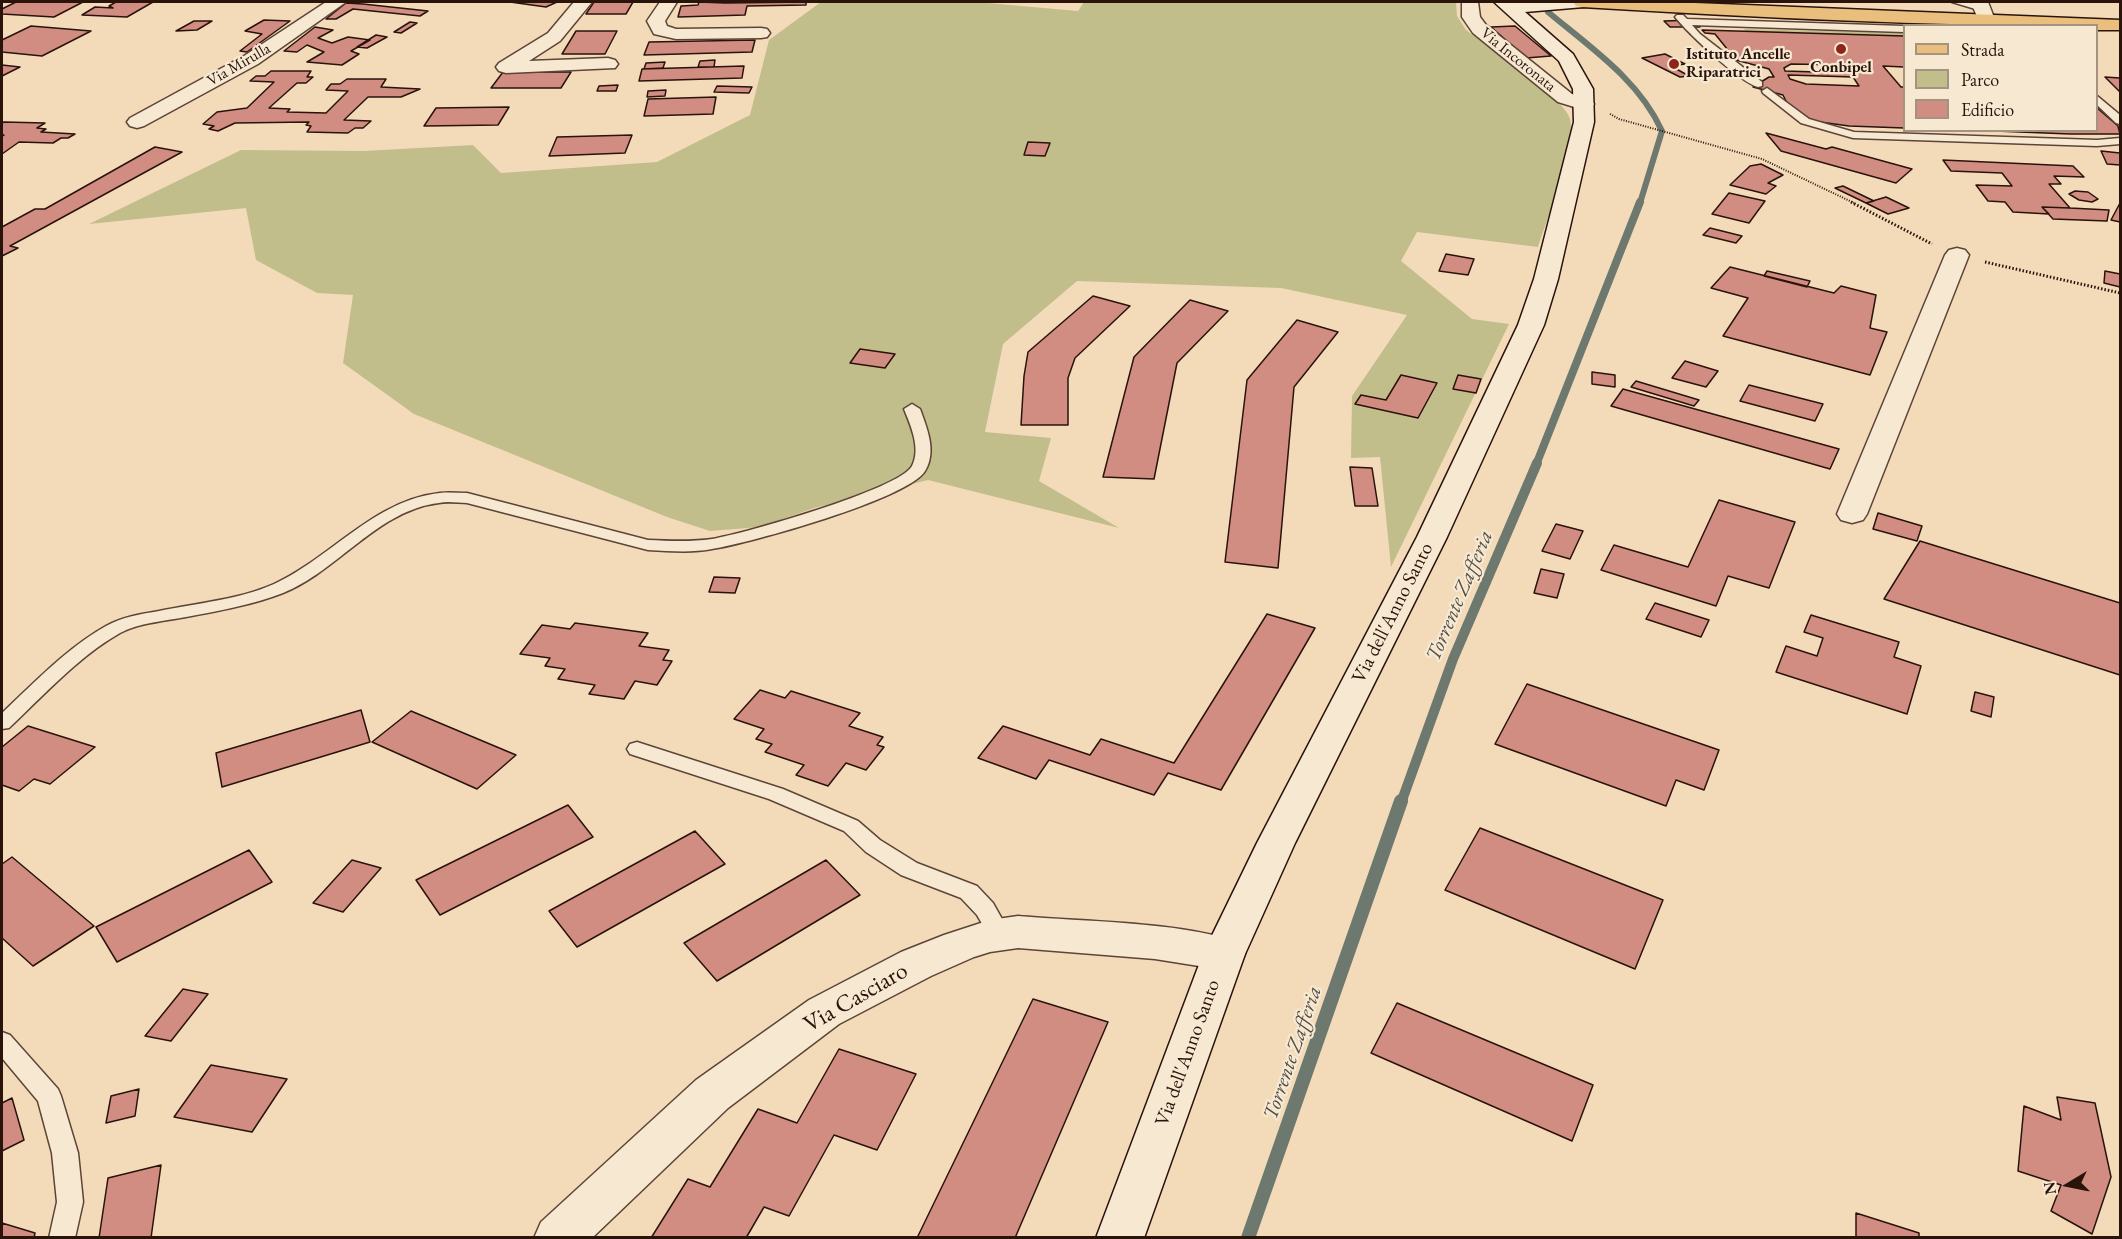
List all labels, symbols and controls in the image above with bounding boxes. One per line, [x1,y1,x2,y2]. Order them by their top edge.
street label: Via Incoronata [1476,24,1560,96]
legend [1903,24,2098,132]
text: Strada [1961,38,2005,61]
street label: Via Mirulla [204,39,274,91]
marker: Conbipel [1834,42,1848,56]
place label: Istituto Ancelle Riparatrici [1686,45,1790,83]
marker: Istituto Ancelle Riparatrici [1667,57,1681,71]
place label: Conbipel [1810,58,1872,78]
text: Parco [1961,68,1999,91]
text: Edificio [1961,98,2014,121]
water label: Torrente Zafferia [1421,527,1499,665]
street label: Via dell'Anno Santo [1347,539,1439,687]
street label: Via Casciaro [799,957,913,1039]
street label: Via dell'Anno Santo [1150,976,1226,1130]
water label: Torrente Zafferia [1258,983,1328,1123]
north arrow [2038,1155,2098,1215]
text: N [2038,1180,2061,1196]

